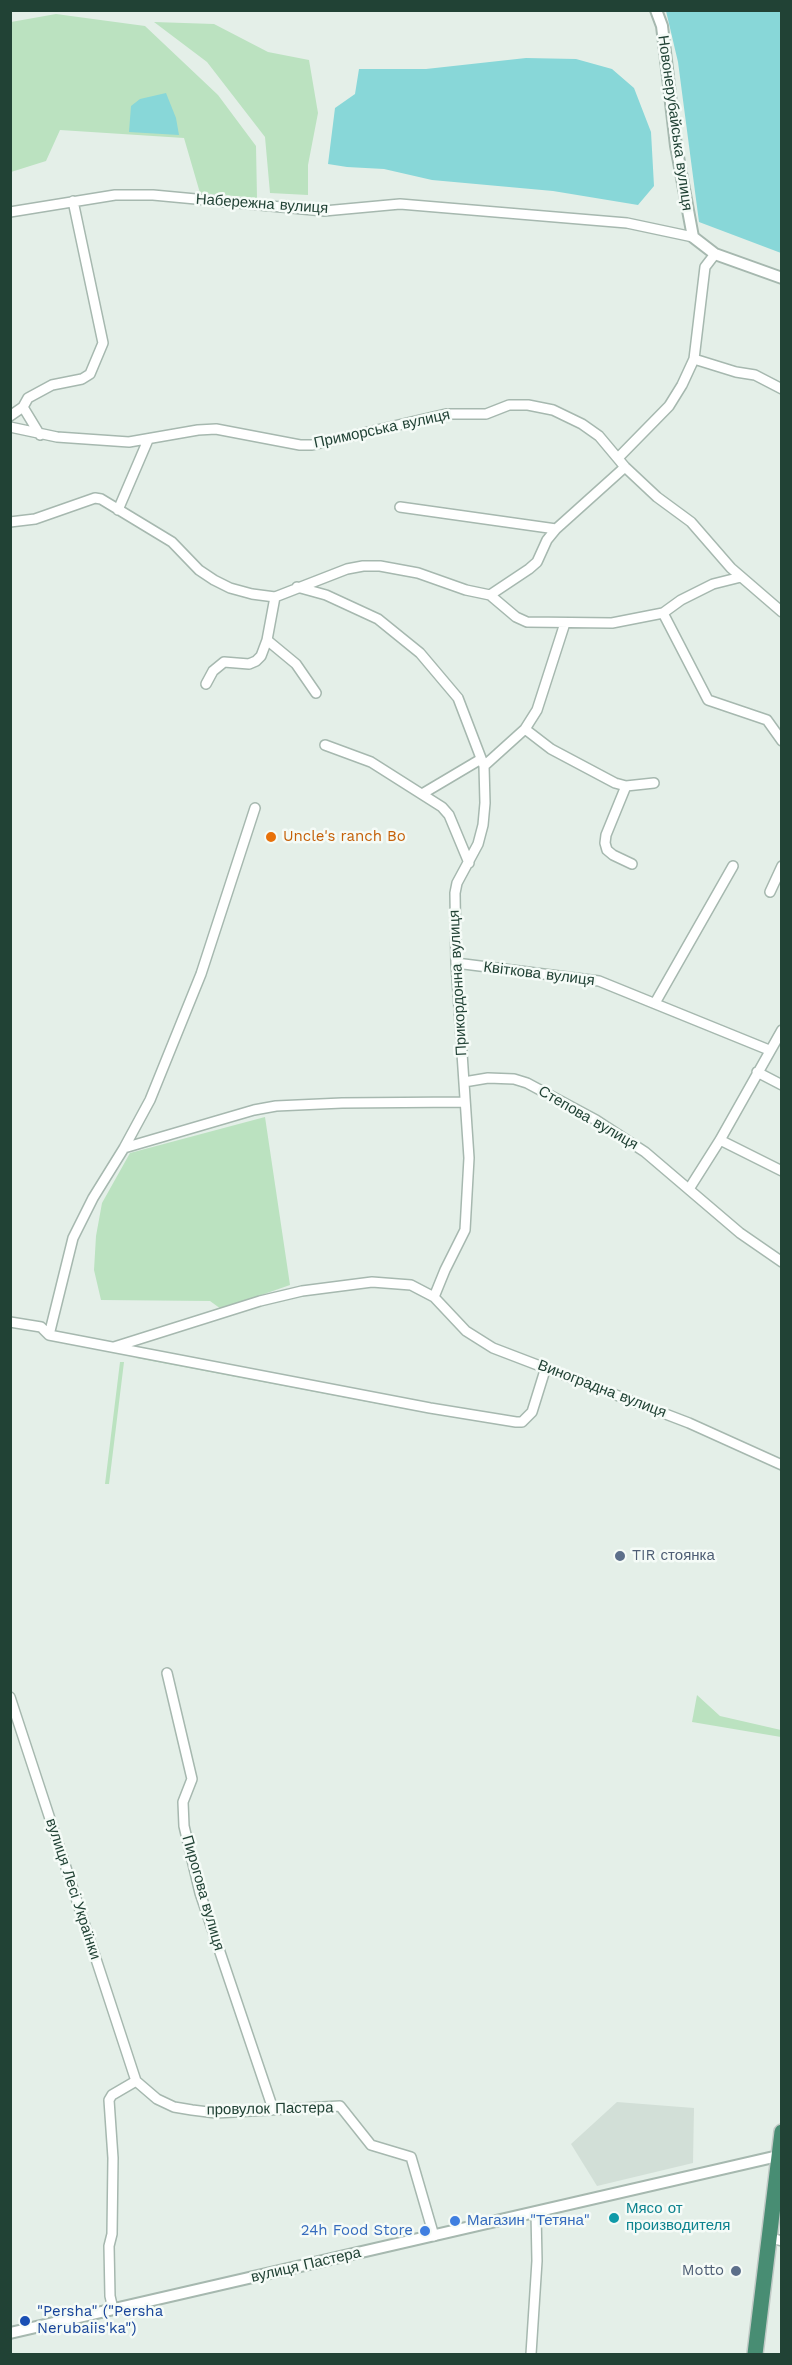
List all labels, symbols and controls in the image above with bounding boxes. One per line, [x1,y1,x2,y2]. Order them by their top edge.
street label: Новонерубайська вулиця [654,34,696,212]
street label: Набережна вулиця [195,190,329,218]
street label: Приморська вулиця [312,406,452,452]
place label: Uncle's ranch Bo [283,828,406,846]
marker: Uncle's ranch Bo [264,830,278,844]
street label: Прикордонна вулиця [445,909,471,1057]
street label: Квіткова вулиця [482,958,596,990]
street label: Степова вулиця [535,1082,641,1154]
street label: Виноградна вулиця [535,1356,669,1422]
place label: TIR стоянка [632,1547,715,1565]
marker: TIR стоянка [613,1549,627,1563]
street label: вулиця Лесі Українки [42,1816,104,1962]
street label: Пирогова вулиця [178,1833,228,1953]
street label: провулок Пастера [206,2099,334,2119]
place label: Мясо от производителя [626,2200,730,2235]
marker: Мясо от производителя [607,2211,621,2225]
place label: Магазин "Тетяна" [467,2212,590,2230]
marker: Магазин "Тетяна" [448,2214,462,2228]
place label: 24h Food Store [301,2222,413,2240]
marker: 24h Food Store [418,2224,432,2238]
street label: вулиця Пастера [249,2244,363,2286]
place label: Motto [682,2262,724,2280]
marker: Motto [729,2264,743,2278]
place label: "Persha" ("Persha Nerubaiis'ka") [37,2303,163,2338]
marker: "Persha" ("Persha Nerubaiis'ka") [18,2314,32,2328]

